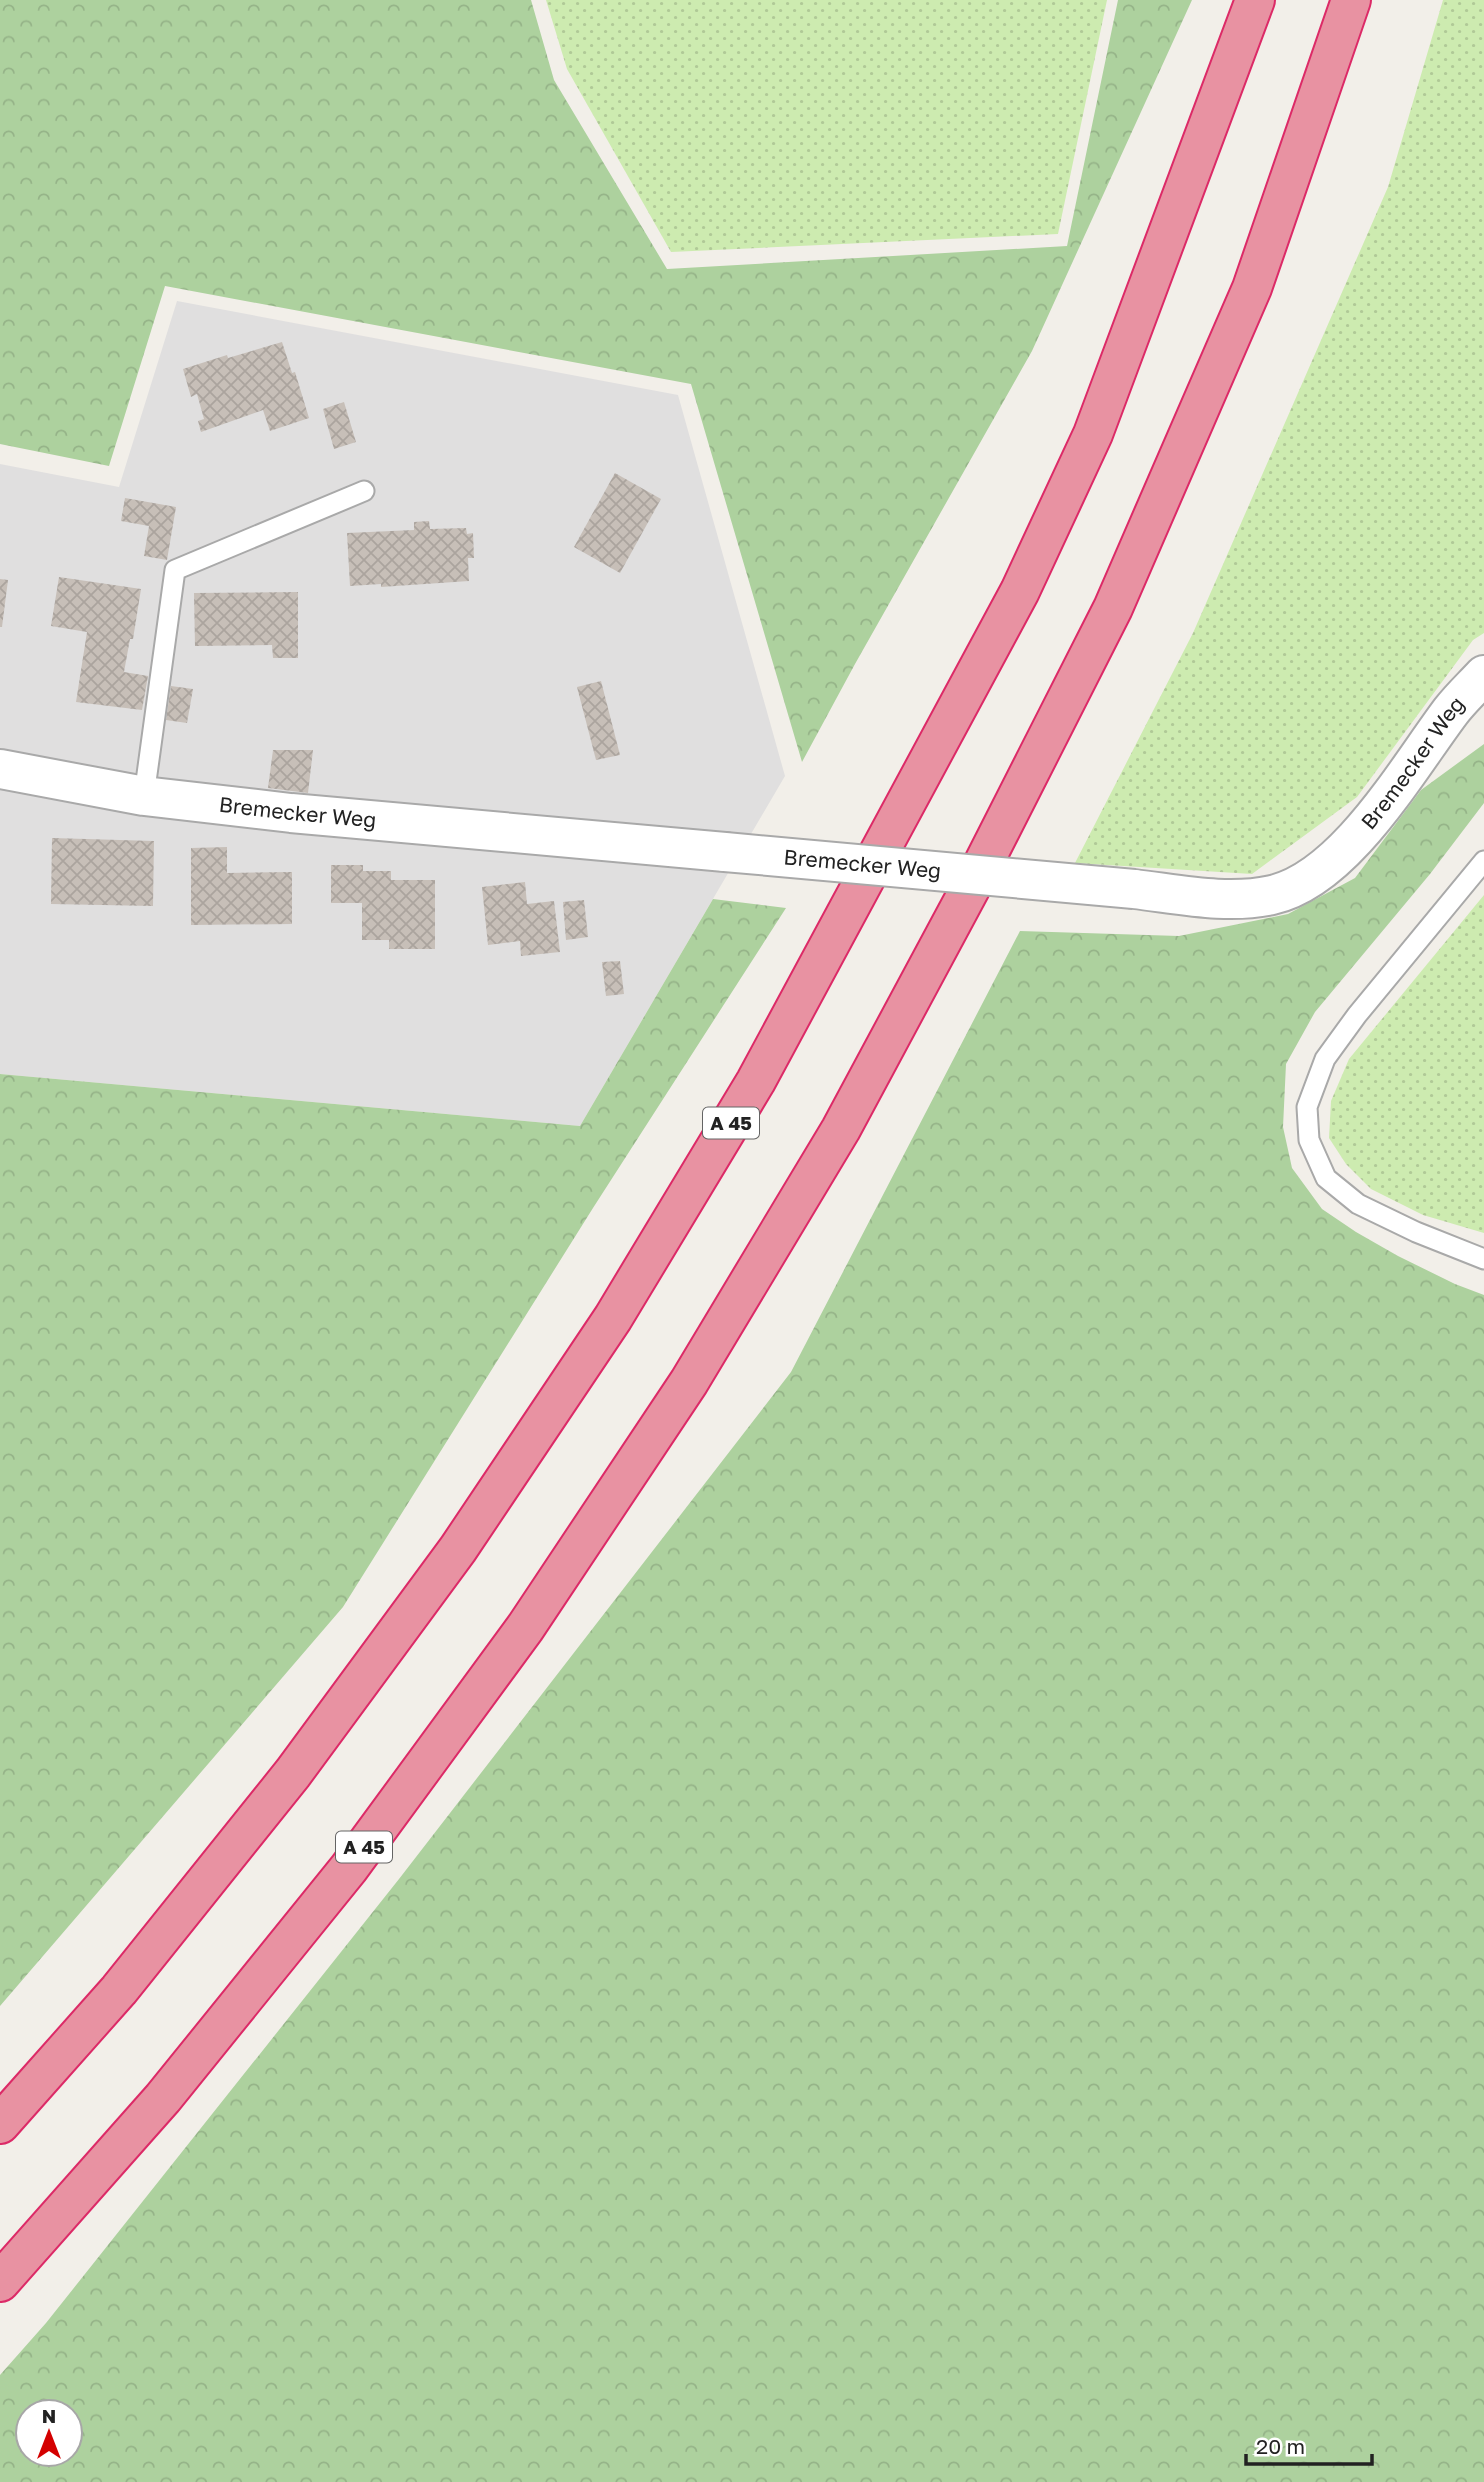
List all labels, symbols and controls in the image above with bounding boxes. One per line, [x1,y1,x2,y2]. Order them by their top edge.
street label: Bremecker Weg [1355,691,1469,834]
street label: Bremecker Weg [218,791,377,833]
street label: Bremecker Weg [783,843,942,884]
road number: A 45 [703,1107,759,1138]
road number: A 45 [336,1831,392,1862]
north arrow [14,2398,84,2468]
text: N [42,2404,56,2427]
scale bar [1246,2422,1372,2466]
text: 20 m [1256,2433,1305,2459]

